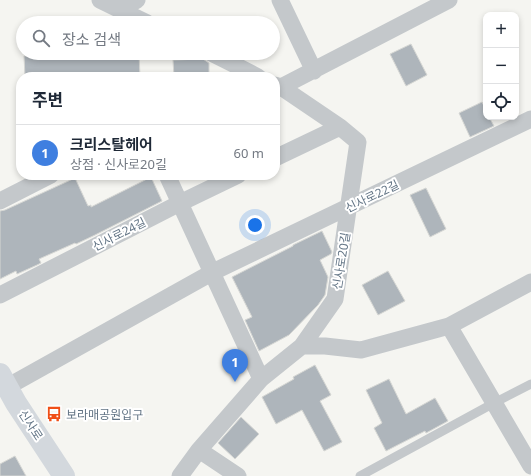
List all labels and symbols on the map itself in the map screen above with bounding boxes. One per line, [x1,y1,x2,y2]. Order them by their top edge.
street label: 신사로22길 [342,176,402,216]
street label: 신사로24길 [89,213,149,255]
your location [245,215,265,235]
street label: 신사로20길 [328,231,354,291]
pin: 1 [222,349,248,382]
bus stop icon: 보라매공원입구 [45,405,63,423]
street label: 신사로 [15,406,47,444]
place label: 보라매공원입구 [66,406,143,423]

